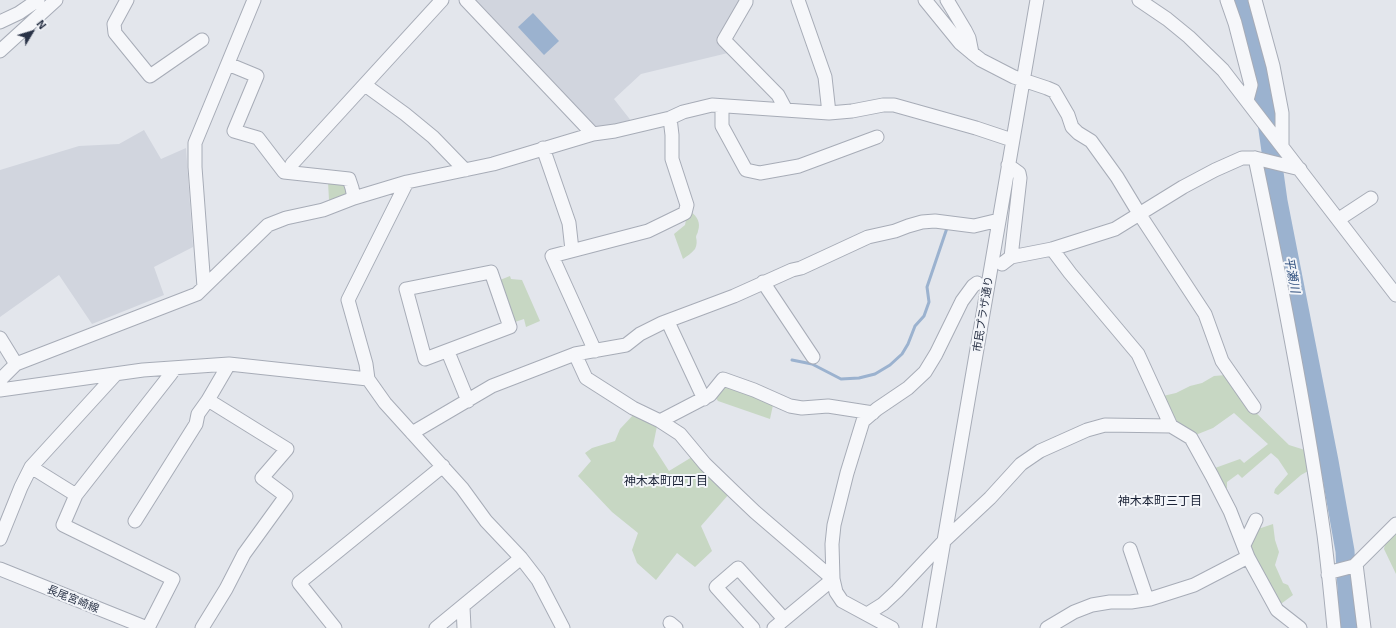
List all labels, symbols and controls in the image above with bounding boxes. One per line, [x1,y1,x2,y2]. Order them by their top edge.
north arrow [12,12,52,52]
text: N [34,17,49,31]
water label: 平瀬川 [1281,256,1303,294]
street label: 市民プラザ通り [970,275,996,353]
district label: 神木本町四丁目 [624,474,708,488]
district label: 神木本町三丁目 [1118,494,1202,508]
street label: 長尾宮崎線 [45,583,101,615]

